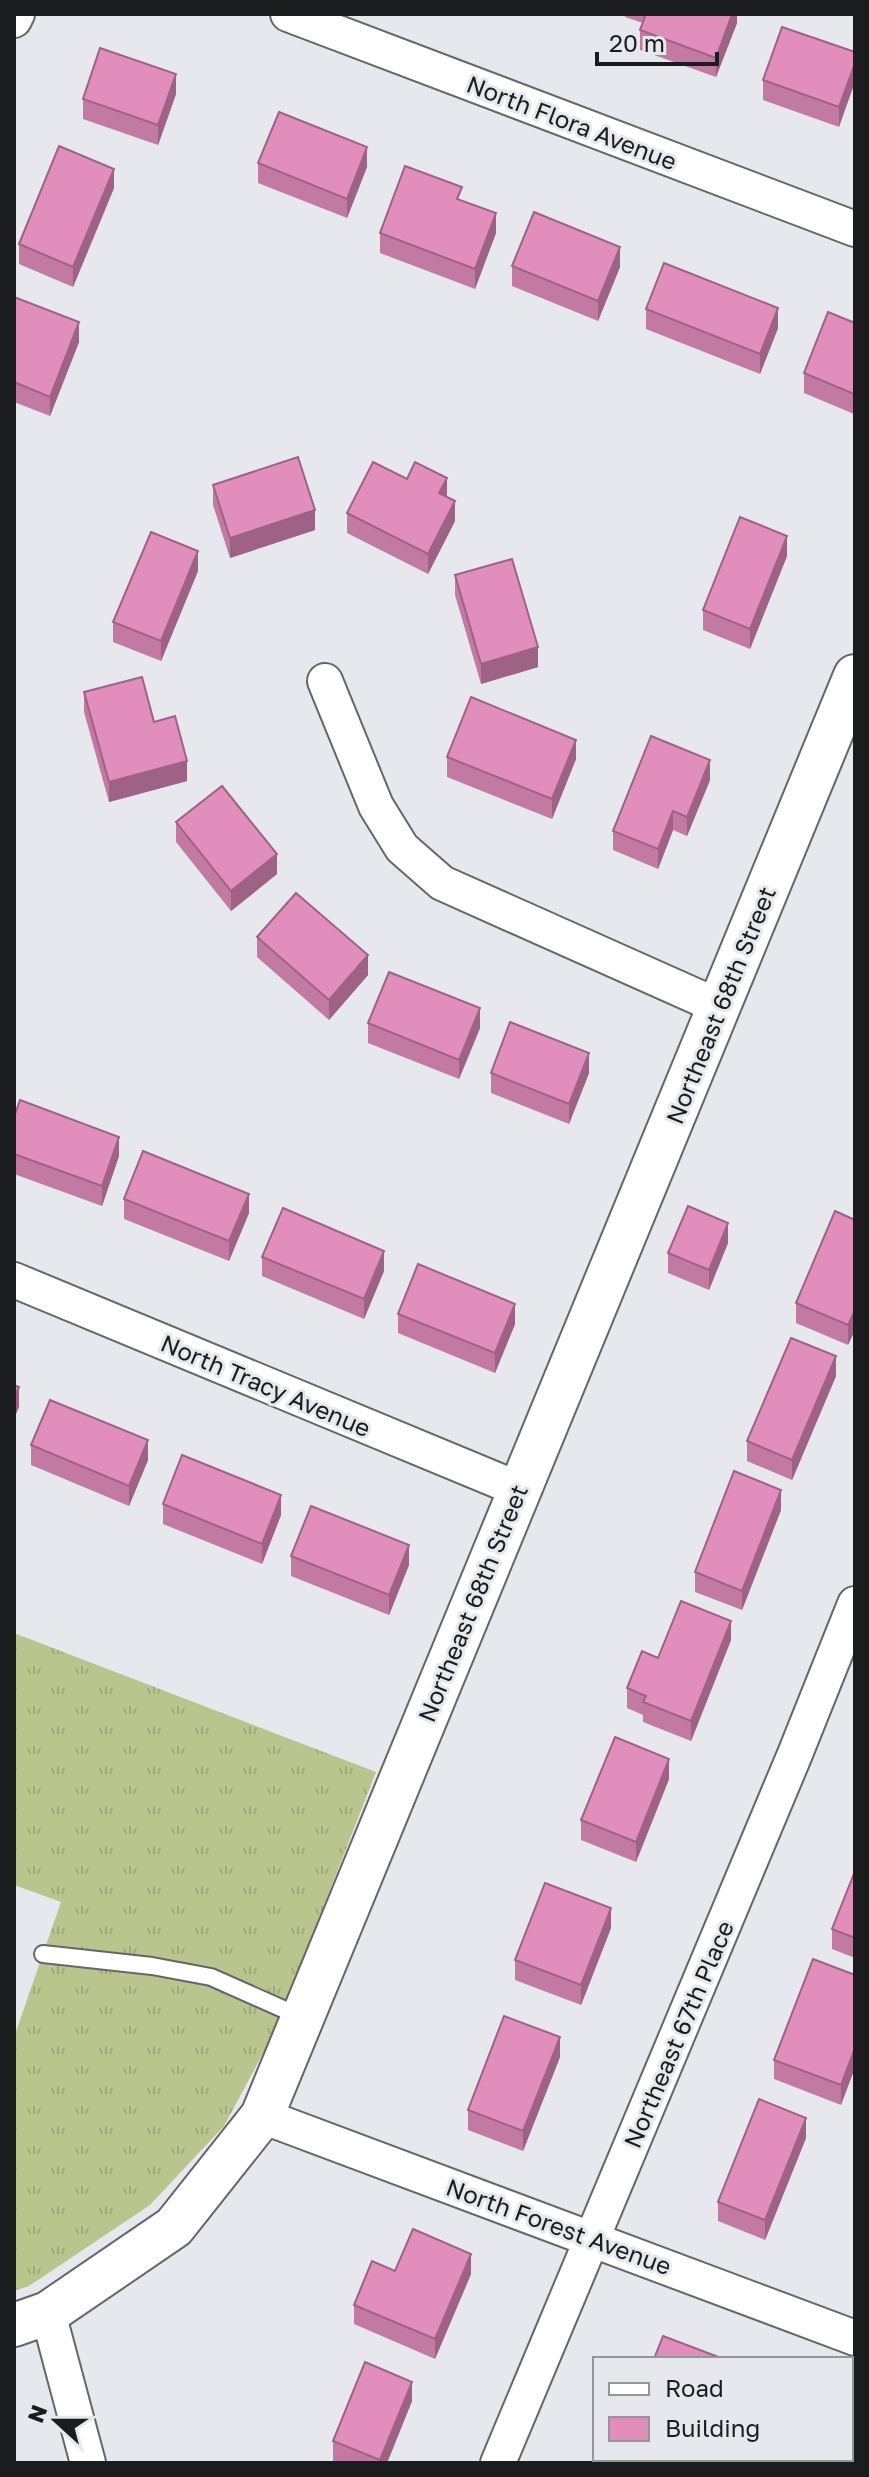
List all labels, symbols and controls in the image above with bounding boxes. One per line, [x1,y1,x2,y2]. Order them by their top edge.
scale bar [597,16,717,66]
text: 20 m [609,28,665,57]
street label: North Flora Avenue [463,69,681,175]
street label: Northeast 68th Street [659,882,781,1128]
street label: North Tracy Avenue [157,1328,375,1442]
street label: Northeast 68th Street [411,1480,533,1726]
street label: Northeast 67th Place [617,1916,739,2152]
street label: North Forest Avenue [443,2172,675,2280]
legend [593,2357,853,2461]
text: Road [665,2373,724,2402]
north arrow [16,2381,96,2461]
text: N [21,2401,52,2426]
text: Building [665,2413,760,2442]

